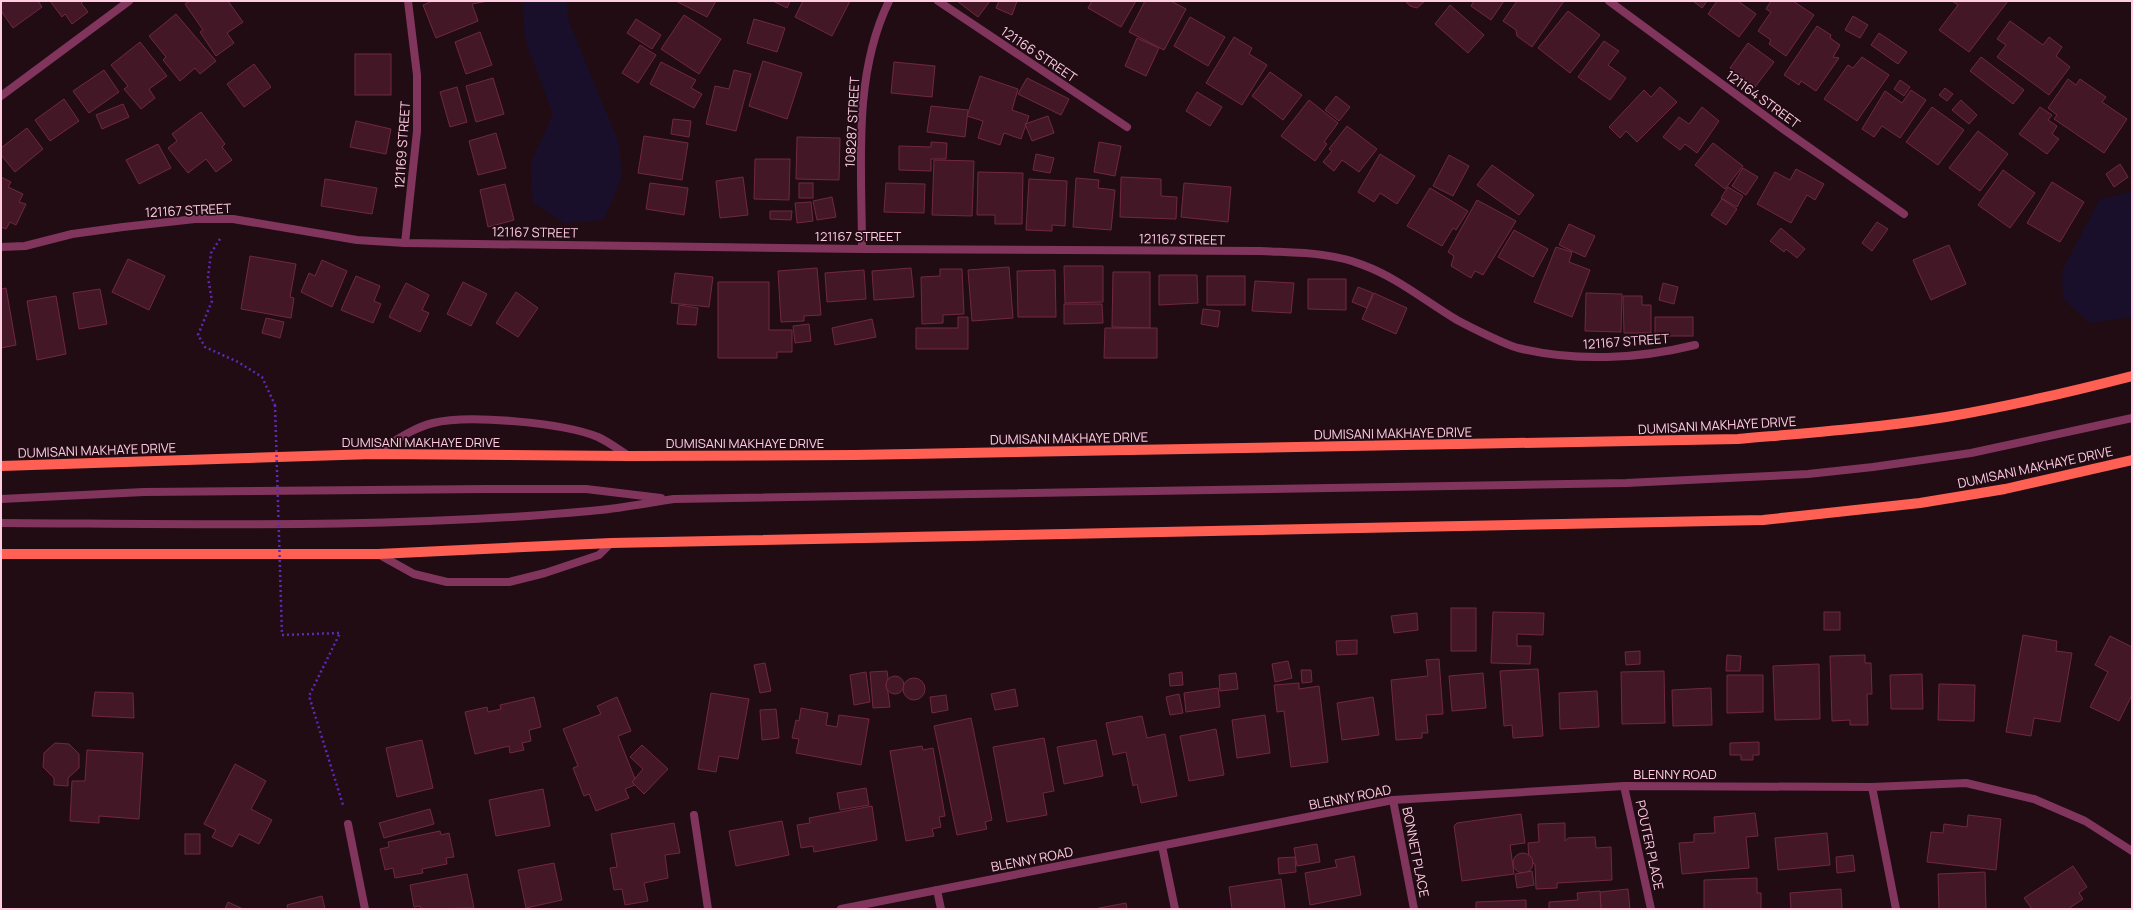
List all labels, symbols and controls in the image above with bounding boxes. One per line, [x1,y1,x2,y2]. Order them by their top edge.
street label: 121166 STREET [998,22,1081,86]
street label: 121164 STREET [1722,66,1804,132]
street label: 108287 STREET [841,76,863,168]
street label: 121169 STREET [390,100,414,189]
street label: 121167 STREET [144,199,232,221]
street label: 121167 STREET [492,222,579,242]
street label: 121167 STREET [815,227,901,245]
street label: 121167 STREET [1139,229,1226,249]
street label: 121167 STREET [1582,329,1670,353]
street label: DUMISANI MAKHAYE DRIVE [1637,412,1797,438]
street label: DUMISANI MAKHAYE DRIVE [1314,423,1472,443]
street label: DUMISANI MAKHAYE DRIVE [990,428,1148,448]
street label: DUMISANI MAKHAYE DRIVE [342,433,500,451]
street label: DUMISANI MAKHAYE DRIVE [666,434,824,452]
street label: DUMISANI MAKHAYE DRIVE [18,438,176,462]
street label: DUMISANI MAKHAYE DRIVE [1956,442,2114,492]
street label: BLENNY ROAD [1633,765,1717,783]
street label: BLENNY ROAD [1307,780,1393,814]
street label: POUTER PLACE [1632,798,1668,892]
street label: BONNET PLACE [1398,805,1434,899]
street label: BLENNY ROAD [989,842,1075,876]

